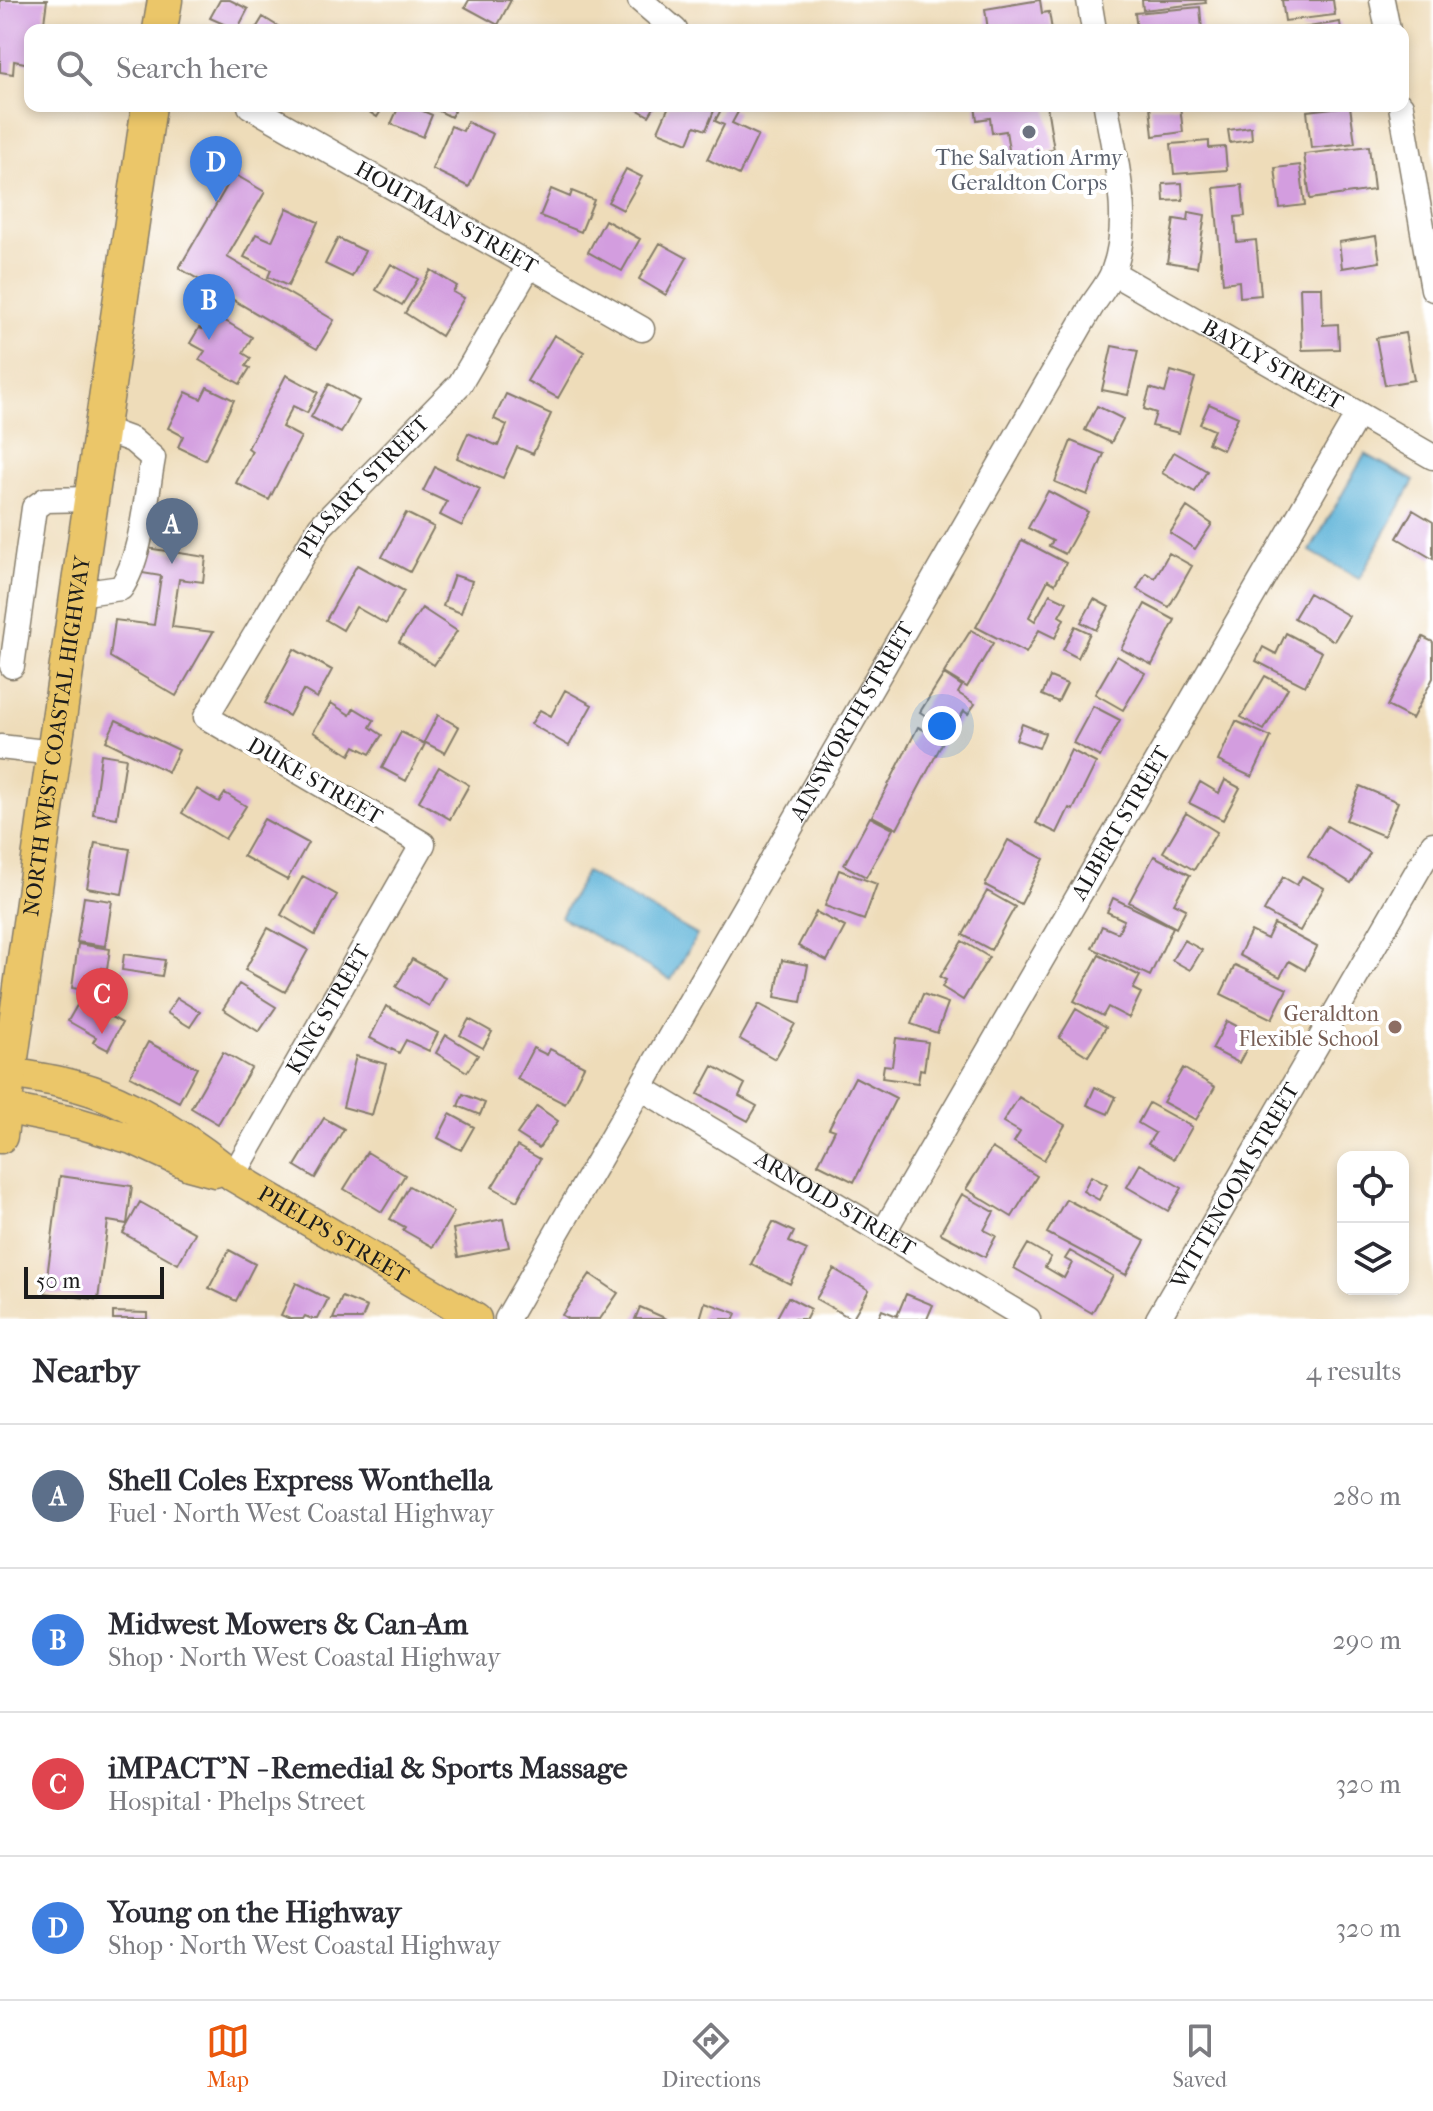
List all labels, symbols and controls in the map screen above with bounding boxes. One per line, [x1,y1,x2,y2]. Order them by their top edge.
search box [24,24,1409,112]
icon: search [52,46,96,90]
text: Search here [116,51,268,86]
marker: The Salvation Army Geraldton Corps [1020,123,1038,141]
pin: D [190,136,242,202]
place label: The Salvation Army Geraldton Corps [935,145,1124,196]
street label: HOUTMAN STREET [351,156,543,281]
pin: B [183,274,235,340]
street label: BAYLY STREET [1197,314,1349,416]
street label: PELSART STREET [292,410,435,563]
pin: A [146,498,198,564]
street label: NORTH WEST COASTAL HIGHWAY [18,553,96,918]
street label: AINSWORTH STREET [784,616,920,826]
your location [922,706,962,746]
street label: DUKE STREET [243,732,388,831]
street label: ALBERT STREET [1065,740,1176,906]
street label: KING STREET [281,939,376,1079]
pin: C [76,968,128,1034]
place label: Geraldton Flexible School [1238,1001,1379,1052]
marker: Geraldton Flexible School [1386,1018,1404,1036]
street label: WITTENOOM STREET [1165,1077,1305,1294]
street label: ARNOLD STREET [749,1145,921,1262]
map controls [1337,1151,1409,1295]
button: locate [1337,1151,1409,1223]
street label: PHELPS STREET [253,1181,414,1290]
button: layers [1337,1223,1409,1295]
scale bar [24,1263,164,1299]
text: 50 m [36,1268,81,1294]
text: Nearby [32,1351,139,1391]
text: 4 results [1306,1356,1401,1387]
text: Shell Coles Express Wonthella [108,1463,492,1498]
text: A [50,1481,66,1512]
text: 280 m [1333,1481,1401,1512]
text: Fuel · North West Coastal Highway [108,1498,494,1529]
text: Midwest Mowers & Can-Am [108,1607,468,1642]
text: B [50,1625,66,1656]
text: 290 m [1332,1625,1401,1656]
text: Shop · North West Coastal Highway [108,1642,501,1673]
text: iMPACT'N - Remedial & Sports Massage [108,1751,628,1786]
text: C [49,1769,67,1800]
text: 320 m [1335,1769,1401,1800]
text: Hospital · Phelps Street [108,1786,365,1817]
text: Young on the Highway [108,1895,401,1930]
text: D [48,1913,68,1944]
text: 320 m [1335,1913,1401,1944]
text: Shop · North West Coastal Highway [108,1930,501,1961]
tab: Map [206,2019,250,2093]
tab: Directions [662,2019,761,2093]
tab: Saved [1173,2019,1227,2093]

